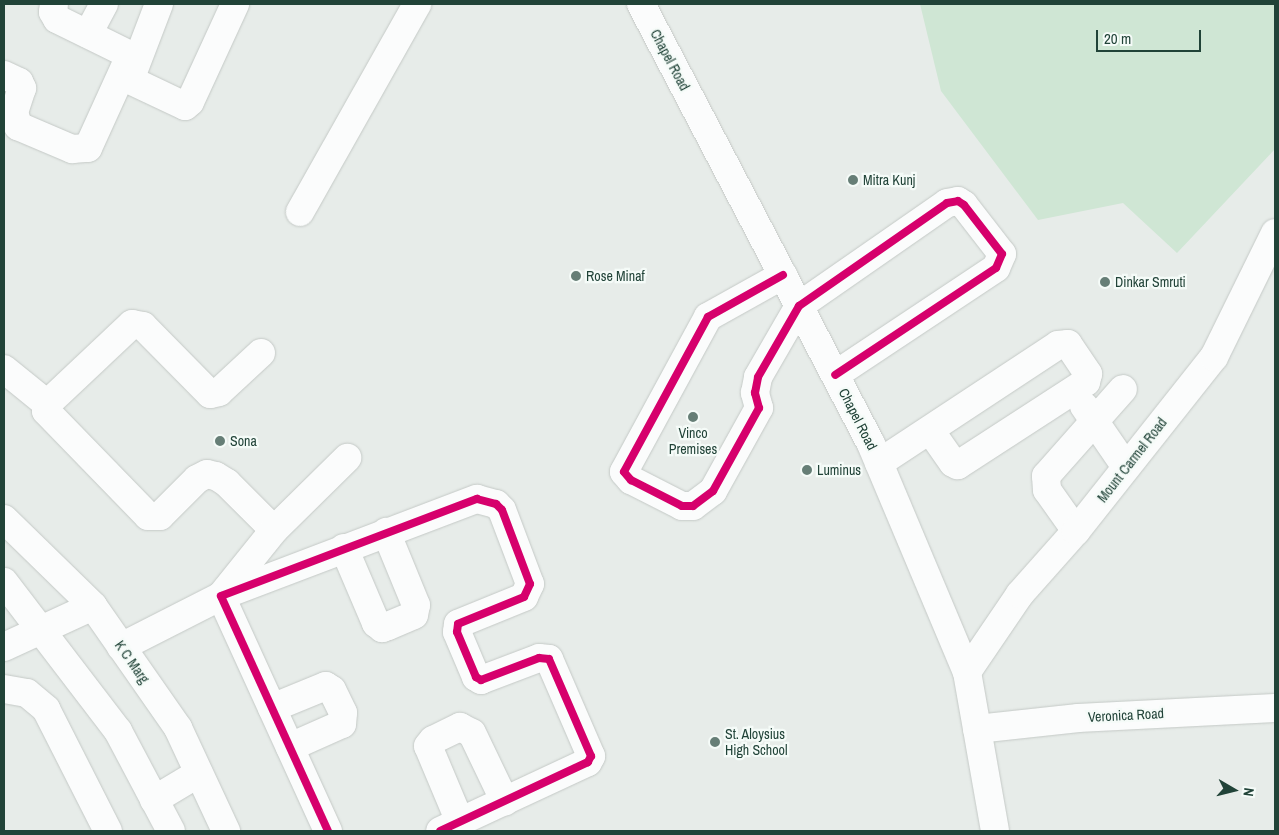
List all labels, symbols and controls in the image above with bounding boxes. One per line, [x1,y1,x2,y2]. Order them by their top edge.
scale bar [1099,20,1204,52]
street label: Chapel Road [647,26,693,94]
text: 20 m [1104,28,1131,49]
place label: Mitra Kunj [863,172,915,188]
marker: Mitra Kunj [847,174,859,186]
place label: Rose Minaf [586,268,645,284]
marker: Rose Minaf [570,270,582,282]
place label: Dinkar Smruti [1115,274,1186,290]
marker: Dinkar Smruti [1099,276,1111,288]
street label: Chapel Road [835,385,881,453]
marker: Vinco Premises [687,411,699,423]
street label: Mount Carmel Road [1094,414,1170,506]
place label: Vinco Premises [669,425,717,458]
place label: Sona [230,433,257,449]
marker: Sona [214,435,226,447]
place label: Luminus [817,462,861,478]
marker: Luminus [801,464,813,476]
street label: K C Marg [111,637,153,687]
street label: Veronica Road [1088,705,1164,725]
place label: St. Aloysius High School [725,726,788,759]
marker: St. Aloysius High School [709,736,721,748]
north arrow [1209,765,1259,815]
text: N [1239,787,1258,797]

